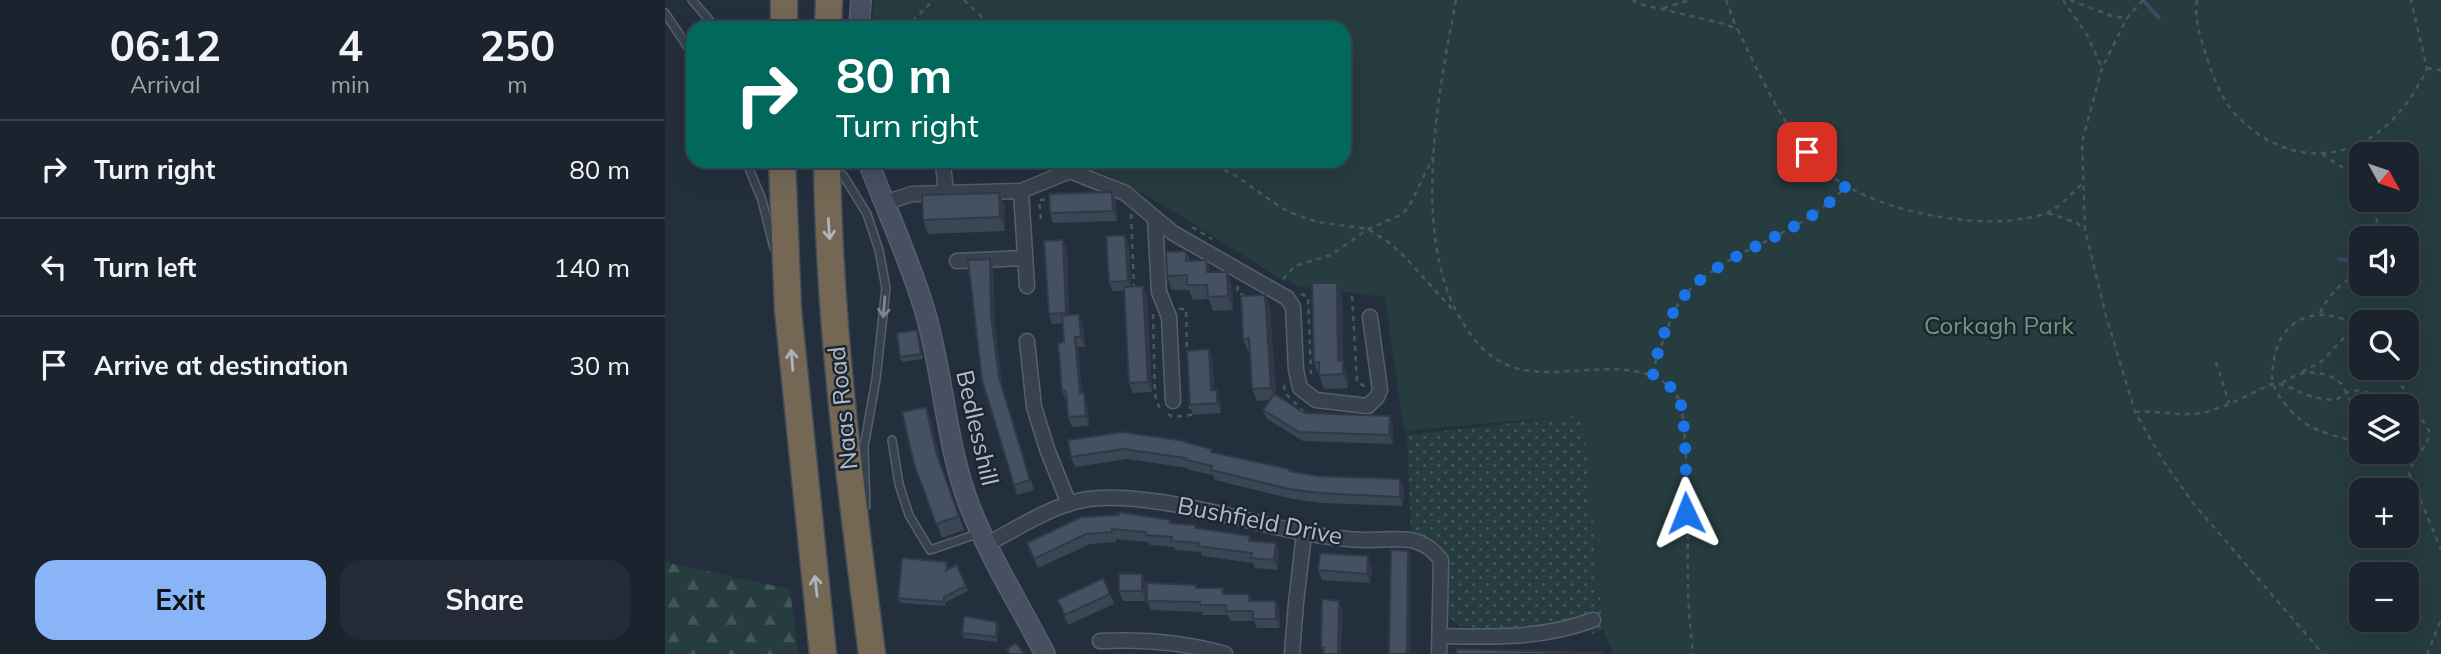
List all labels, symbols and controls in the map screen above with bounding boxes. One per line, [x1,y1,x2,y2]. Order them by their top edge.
text: 06:12 [110,19,221,72]
text: 4 [338,19,363,72]
text: 250 [480,19,555,72]
text: 80 m [836,44,952,105]
icon: right [721,49,812,140]
text: Arrival [130,70,201,99]
text: min [331,70,370,99]
text: m [507,70,528,99]
text: Turn right [836,105,979,145]
pin [1777,122,1837,182]
icon: arrive [1788,133,1826,171]
north arrow [2349,142,2419,212]
map controls [2349,142,2419,632]
icon: right [35,150,73,188]
text: Turn right [94,153,215,186]
text: 80 m [569,153,630,186]
one-way arrow [822,217,835,240]
button: sound [2349,226,2419,296]
icon: left [35,248,73,286]
text: Turn left [94,251,196,284]
text: 140 m [554,251,630,284]
one-way arrow [877,296,890,318]
park label: Corkagh Park [1924,310,2075,340]
button: search [2349,310,2419,380]
street label: Naas Road [821,345,863,471]
icon: arrive [35,346,73,384]
text: Arrive at destination [94,349,349,382]
text: 30 m [569,349,630,382]
one-way arrow [785,349,798,372]
street label: Bedlesshill [950,367,1006,488]
button: layers [2349,394,2419,464]
position arrow [1649,476,1723,550]
button: + [2349,478,2419,548]
street label: Bushfield Drive [1175,489,1345,551]
button: Exit [35,560,326,640]
button: Share [340,560,630,640]
button: − [2349,562,2419,632]
one-way arrow [809,575,822,598]

